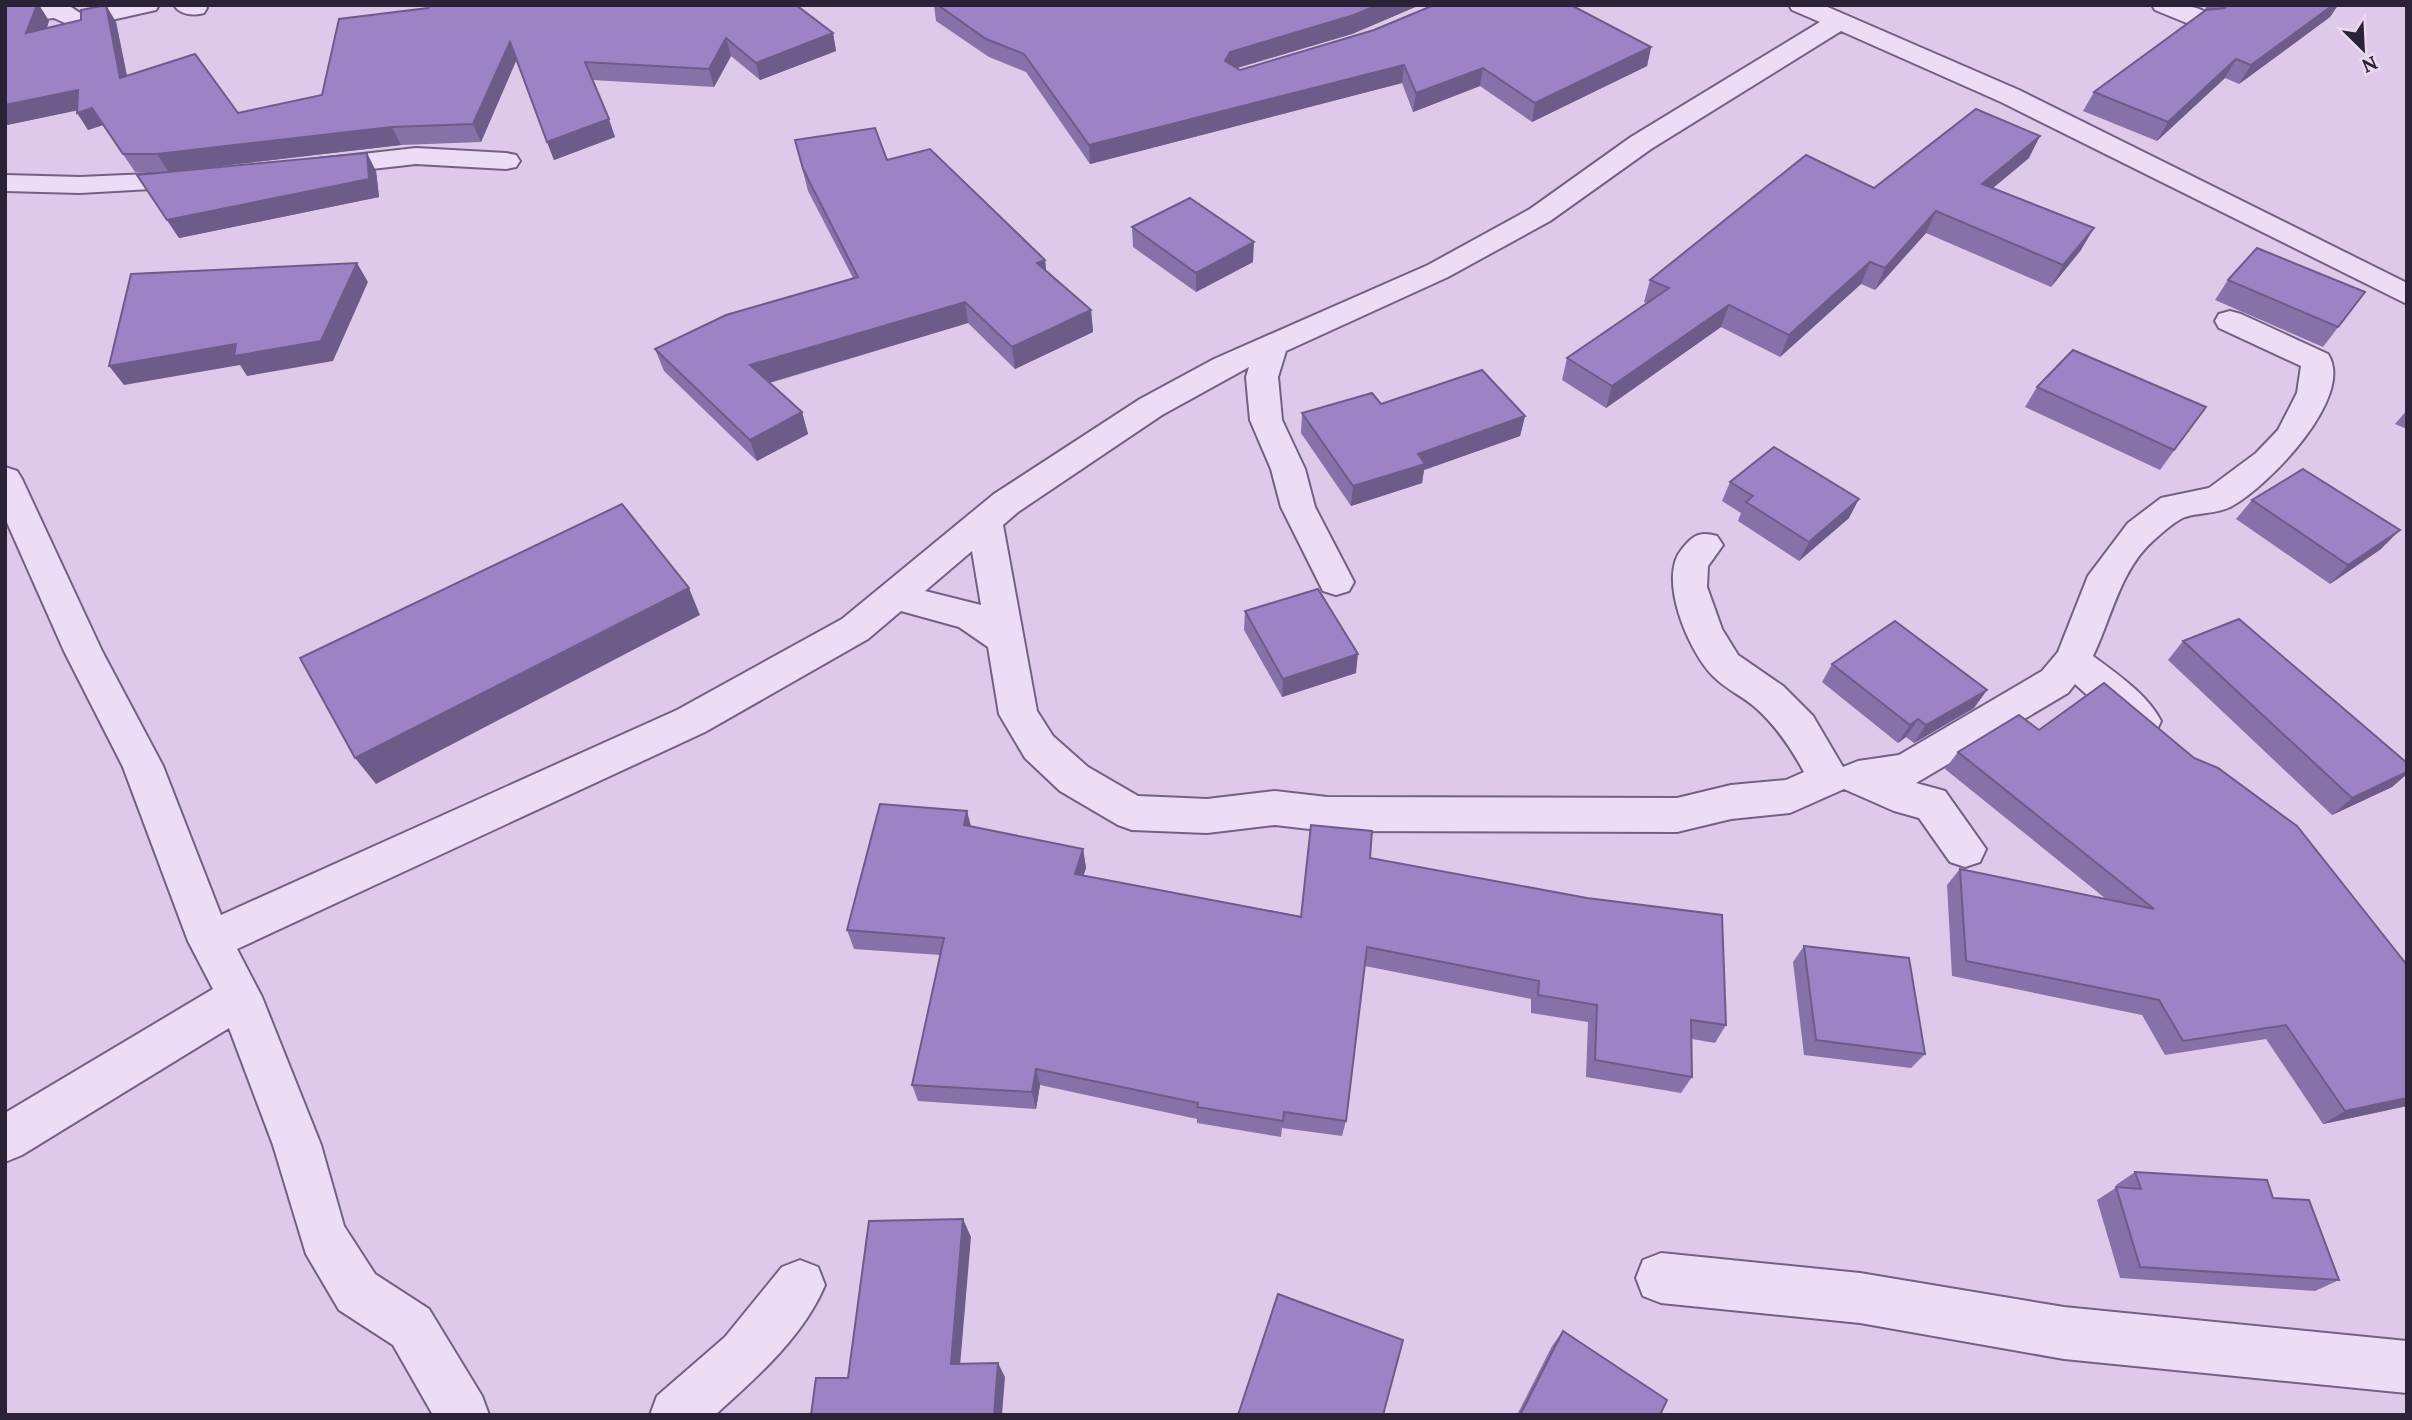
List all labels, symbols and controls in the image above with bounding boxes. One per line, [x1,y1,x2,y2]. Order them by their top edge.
north arrow [2328,14,2398,84]
text: N [2358,51,2382,79]

